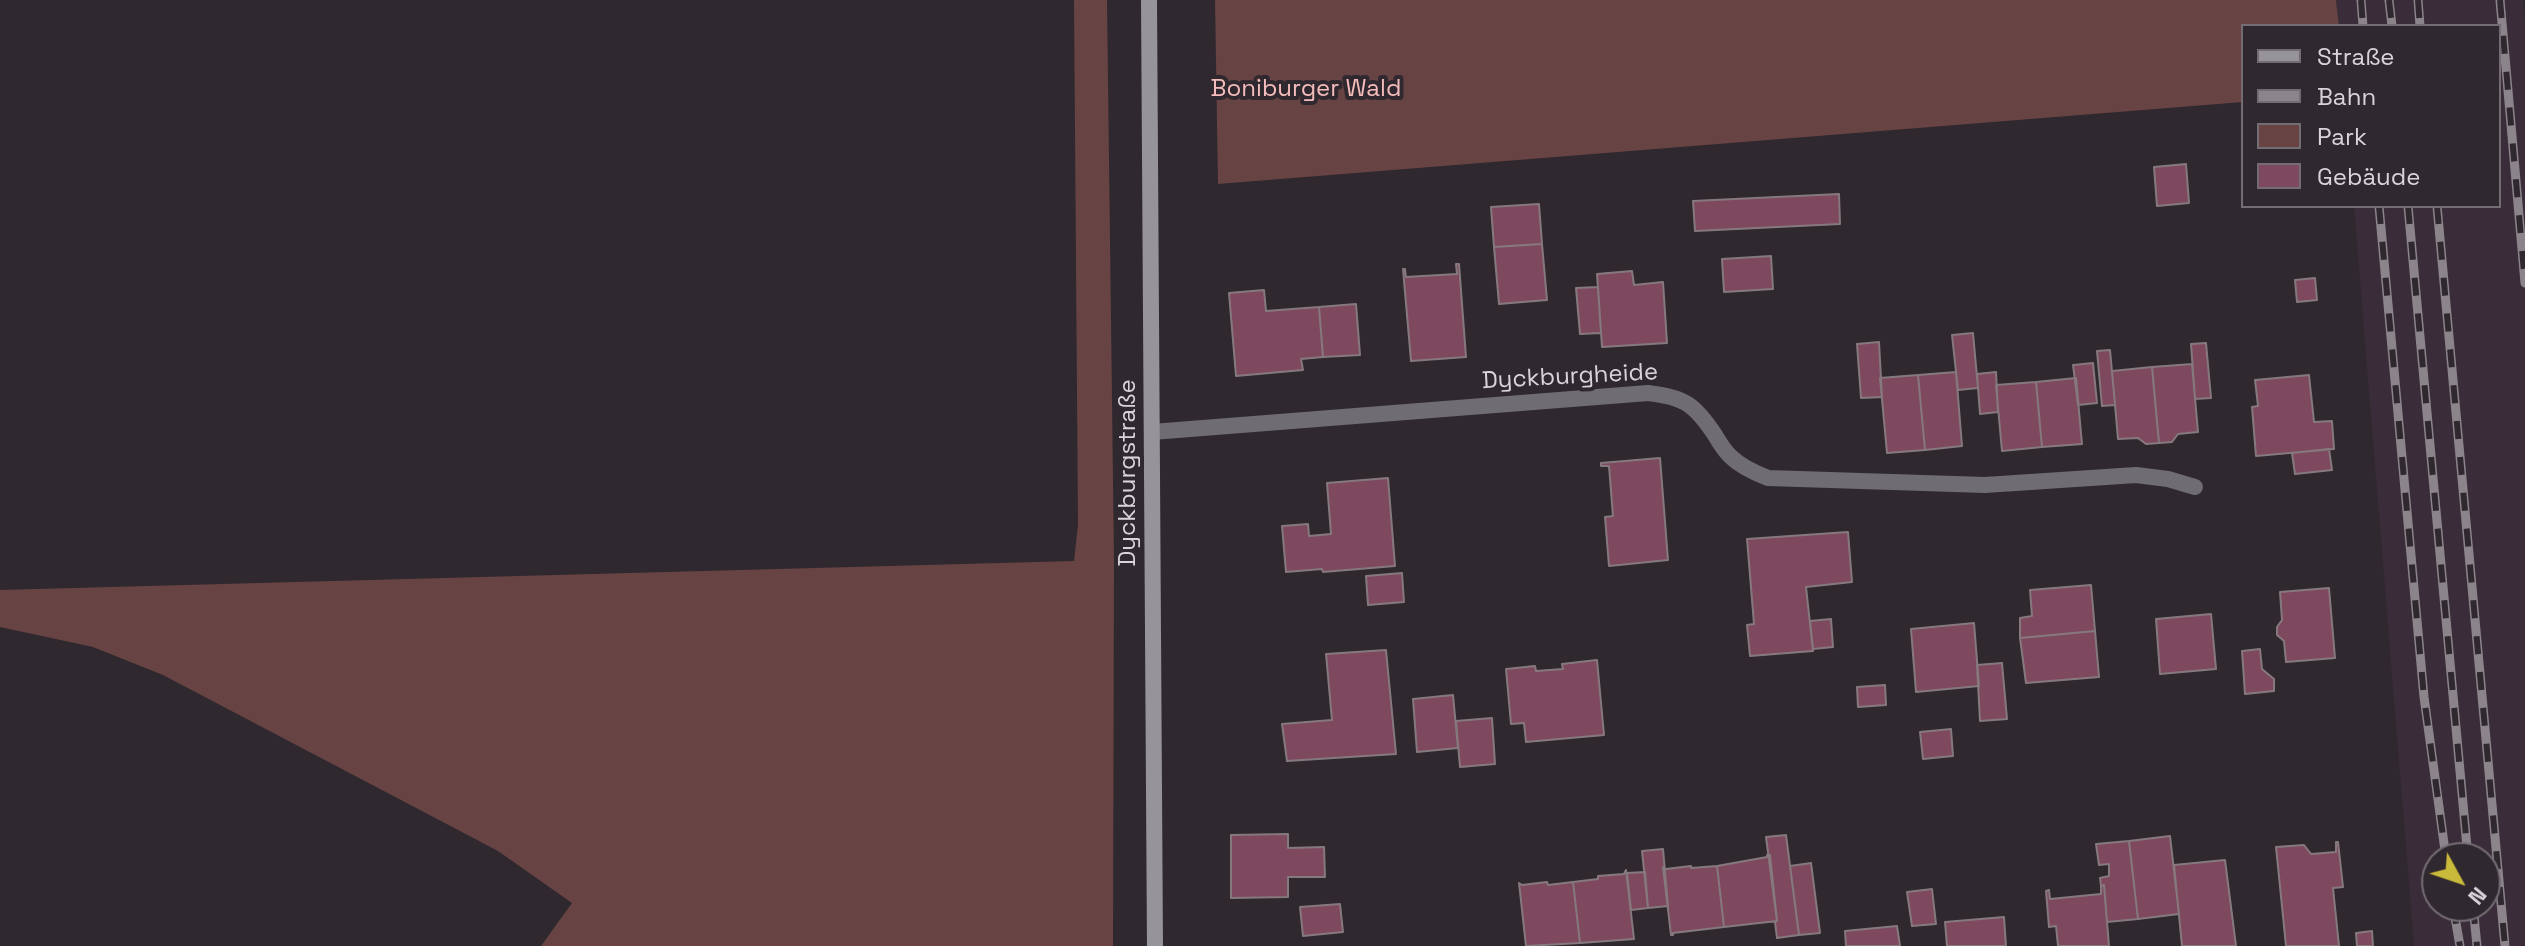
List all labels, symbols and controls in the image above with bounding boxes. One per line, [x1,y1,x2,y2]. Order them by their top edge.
legend [2241,24,2501,208]
text: Straße [2317,41,2394,72]
park label: Boniburger Wald [1211,75,1401,103]
text: Bahn [2317,81,2376,112]
text: Park [2317,121,2367,152]
text: Gebäude [2317,161,2420,192]
street label: Dyckburgheide [1481,358,1659,396]
street label: Dyckburgstraße [1114,379,1142,567]
north arrow [2421,842,2501,922]
text: N [2462,881,2493,911]

